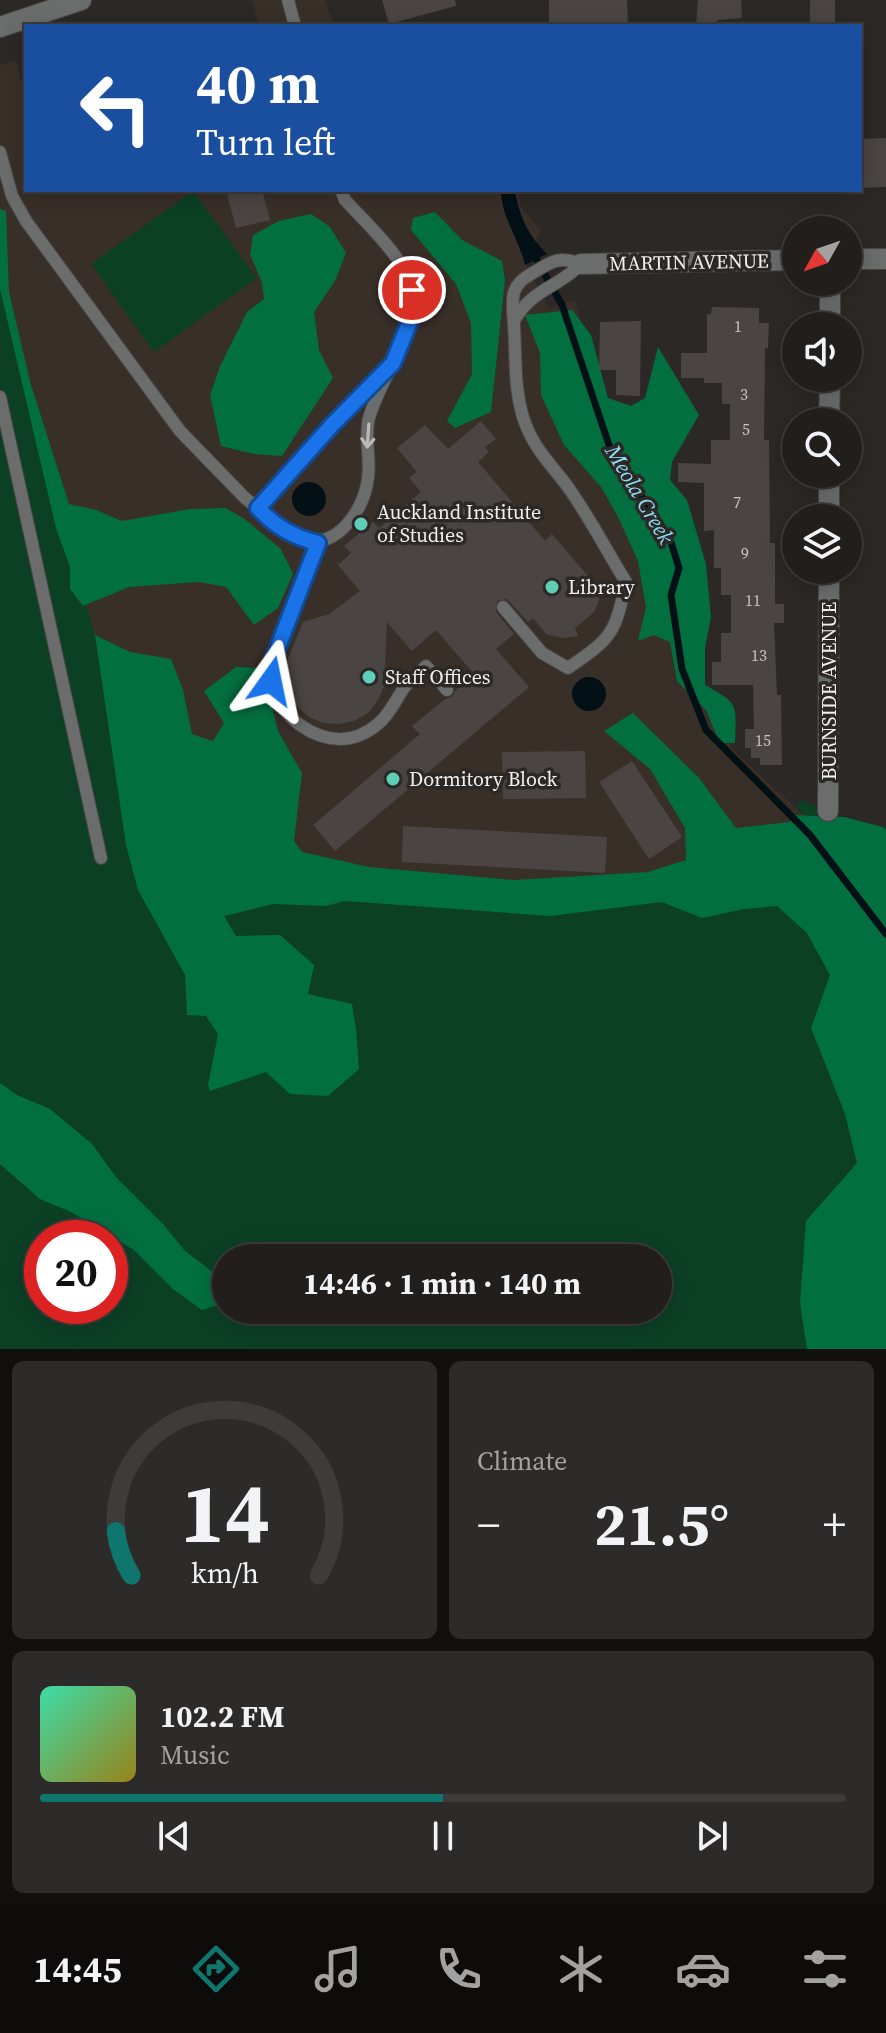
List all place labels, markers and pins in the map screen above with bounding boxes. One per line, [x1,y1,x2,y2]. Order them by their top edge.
pin [378,256,446,324]
place label: Auckland Institute of Studies [377,498,541,549]
marker: Auckland Institute of Studies [352,515,370,533]
place label: Library [568,573,635,601]
marker: Library [543,578,561,596]
place label: Staff Offices [385,663,491,691]
marker: Staff Offices [360,668,378,686]
place label: Dormitory Block [409,765,558,793]
marker: Dormitory Block [384,770,402,788]

